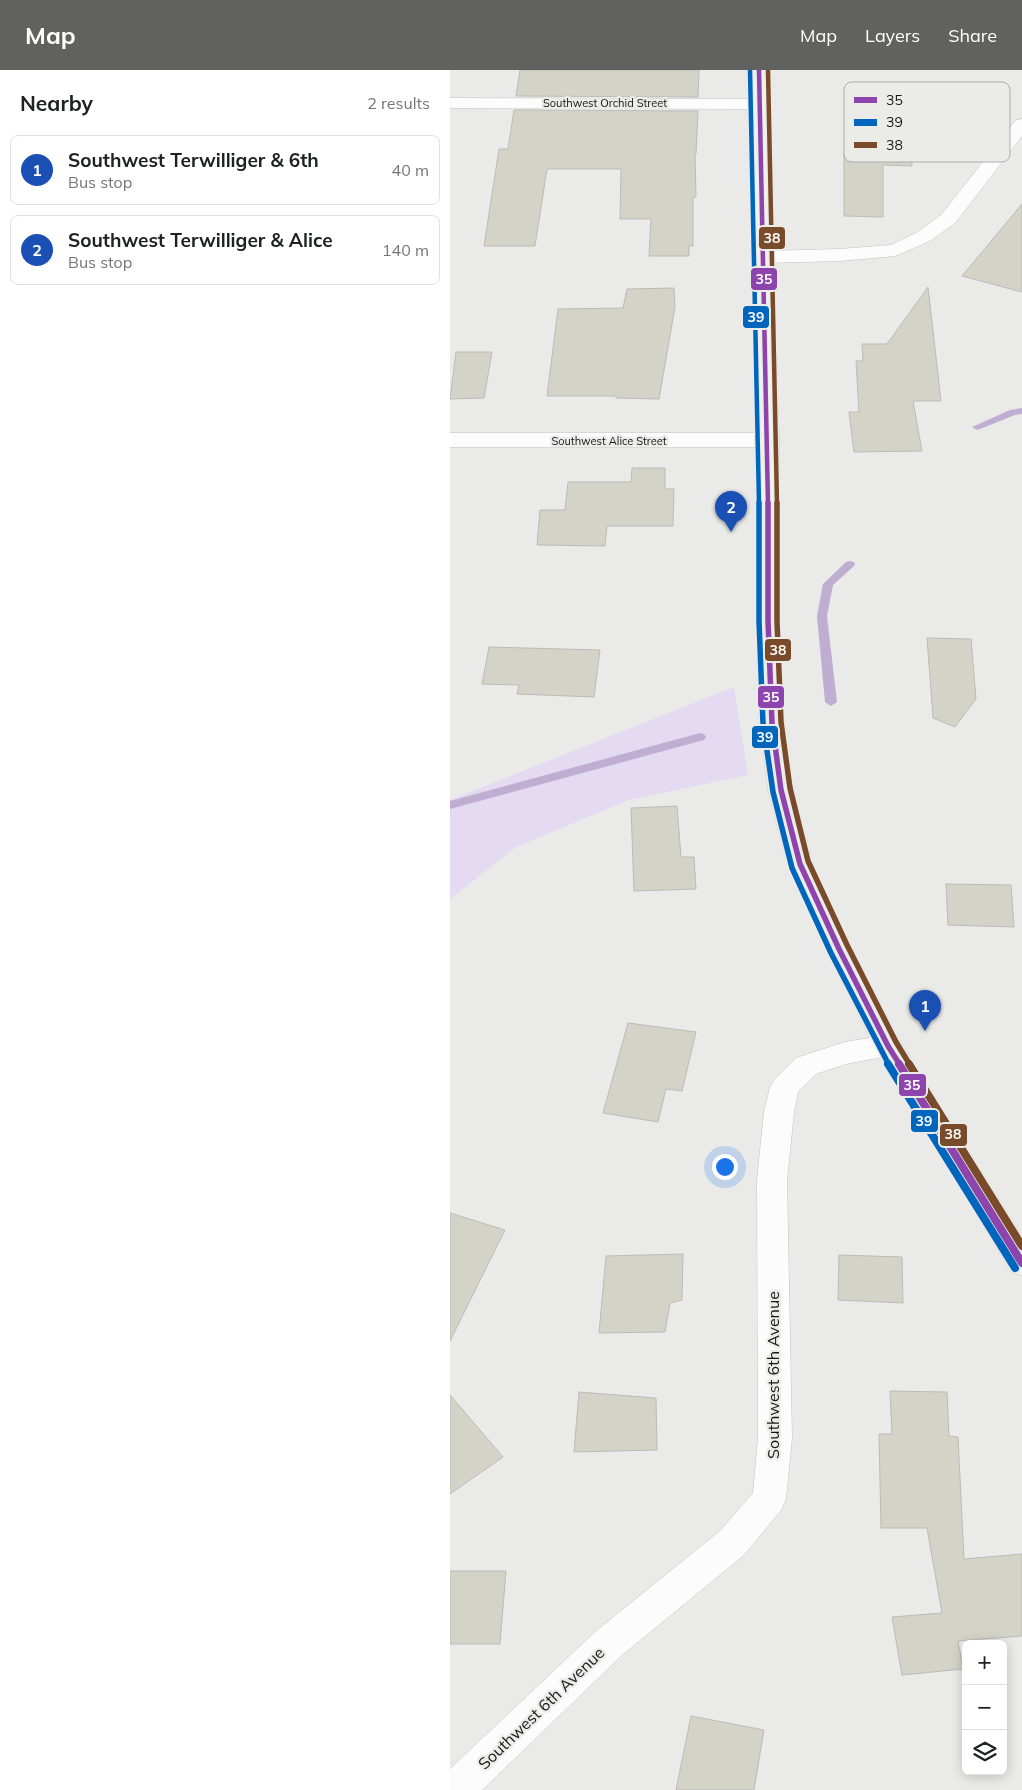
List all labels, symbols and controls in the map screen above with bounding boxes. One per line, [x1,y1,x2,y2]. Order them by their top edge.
text: Map [25,20,76,50]
text: Map [800,24,837,47]
text: Layers [865,24,920,47]
text: Share [948,24,997,47]
legend [844,82,1010,162]
text: Nearby [20,90,93,116]
text: 35 [886,91,903,109]
text: 2 results [367,93,430,113]
street label: Southwest Orchid Street [543,96,667,110]
text: 39 [886,113,903,131]
text: 38 [886,136,903,154]
text: Southwest Terwilliger & 6th [68,148,319,172]
text: 1 [32,160,42,180]
text: 40 m [392,160,429,180]
text: Bus stop [68,172,132,192]
line badge: 38 [758,226,786,250]
text: Southwest Terwilliger & Alice [68,228,333,252]
text: 38 [764,229,780,247]
text: 2 [32,240,42,260]
text: 140 m [382,240,429,260]
text: Bus stop [68,252,132,272]
line badge: 35 [750,267,778,291]
text: 35 [756,270,772,288]
line badge: 39 [742,305,770,329]
text: 39 [748,308,764,326]
street label: Southwest Alice Street [551,434,667,448]
pin: 2 [715,491,747,532]
line badge: 38 [764,638,792,662]
text: 38 [770,641,786,659]
line badge: 35 [757,685,785,709]
text: 35 [763,688,779,706]
line badge: 39 [751,725,779,749]
text: 39 [757,728,773,746]
pin: 1 [909,990,941,1031]
line badge: 35 [898,1073,927,1097]
text: 35 [904,1076,920,1094]
line badge: 39 [910,1109,939,1133]
text: 39 [916,1112,932,1130]
line badge: 38 [939,1123,968,1147]
text: 38 [945,1125,961,1143]
your location [712,1154,738,1180]
street label: Southwest 6th Avenue [763,1291,783,1459]
map controls [962,1640,1007,1775]
button: + [962,1640,1007,1685]
street label: Southwest 6th Avenue [474,1643,608,1773]
button: − [962,1685,1007,1730]
button: layers [962,1730,1007,1775]

